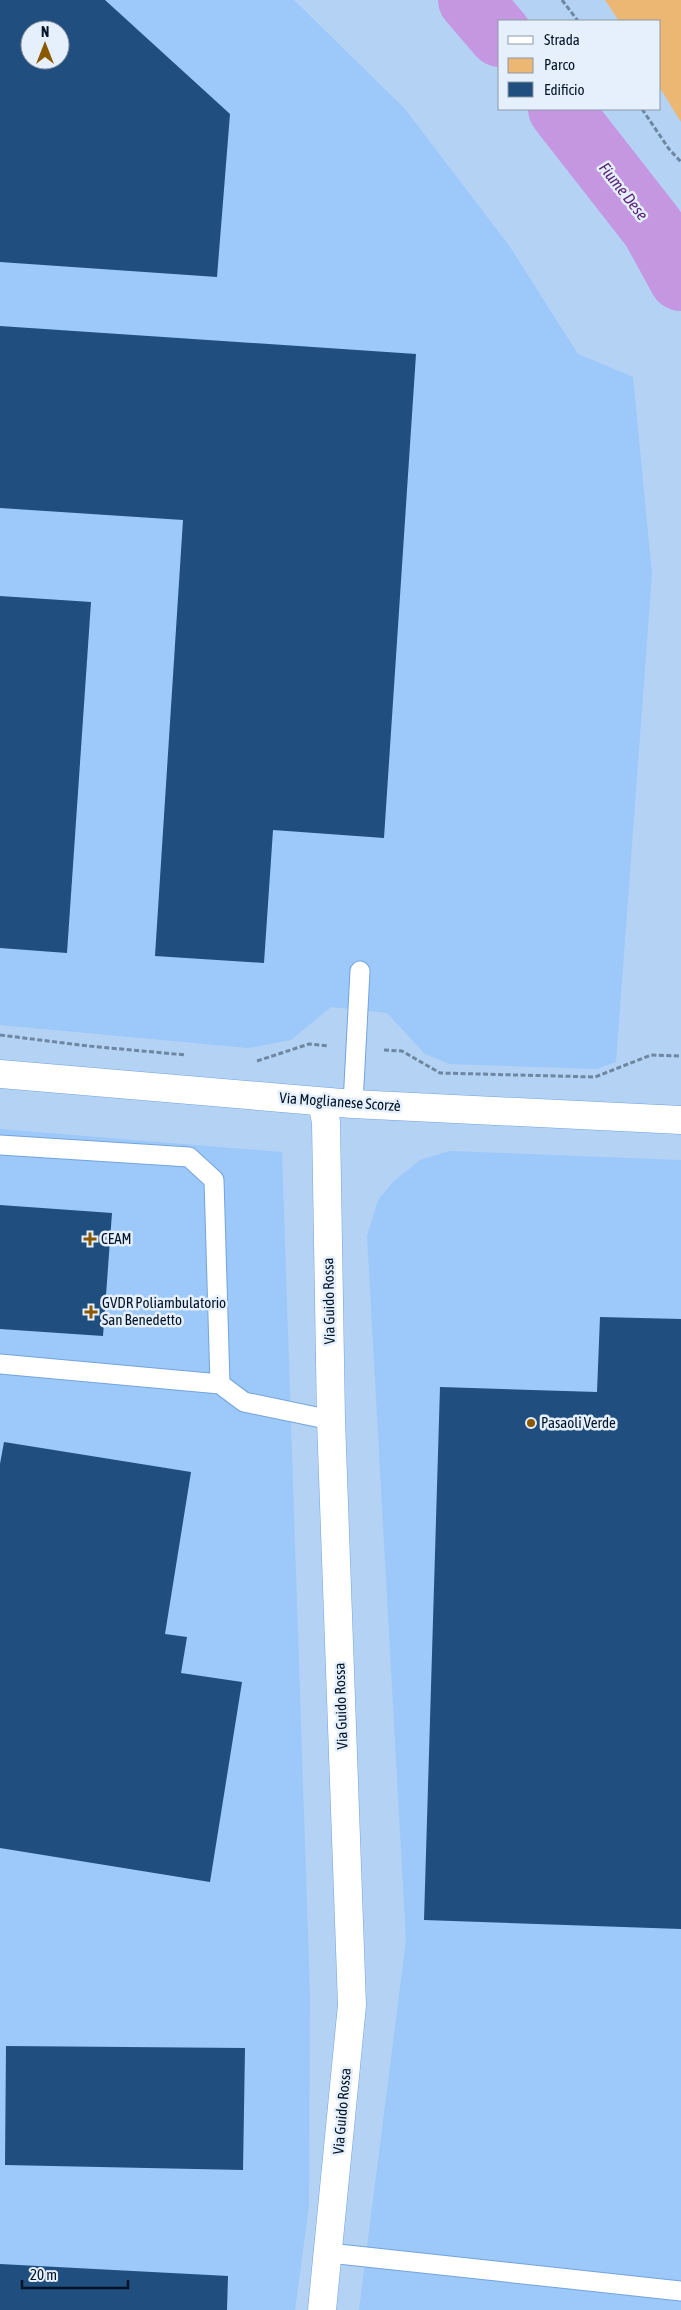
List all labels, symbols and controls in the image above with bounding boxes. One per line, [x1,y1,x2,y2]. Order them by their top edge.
north arrow [20,20,70,70]
legend [498,20,661,110]
text: N [41,24,49,40]
text: Strada [544,31,580,48]
text: Parco [544,56,575,73]
text: Edificio [544,81,585,98]
water label: Fiume Dese [596,159,652,223]
street label: Via Moglianese Scorzè [279,1089,401,1114]
place label: CEAM [101,1230,132,1247]
marker: CEAM [83,1232,97,1246]
street label: Via Guido Rossa [319,1257,338,1345]
place label: GVDR Poliambulatorio San Benedetto [102,1294,226,1328]
marker: GVDR Poliambulatorio San Benedetto [84,1305,98,1319]
place label: Pasaoli Verde [541,1414,616,1431]
marker: Pasaoli Verde [525,1417,537,1429]
street label: Via Guido Rossa [330,1662,351,1750]
street label: Via Guido Rossa [329,2067,354,2155]
scale bar [22,2258,129,2290]
text: 20 m [30,2266,57,2283]

